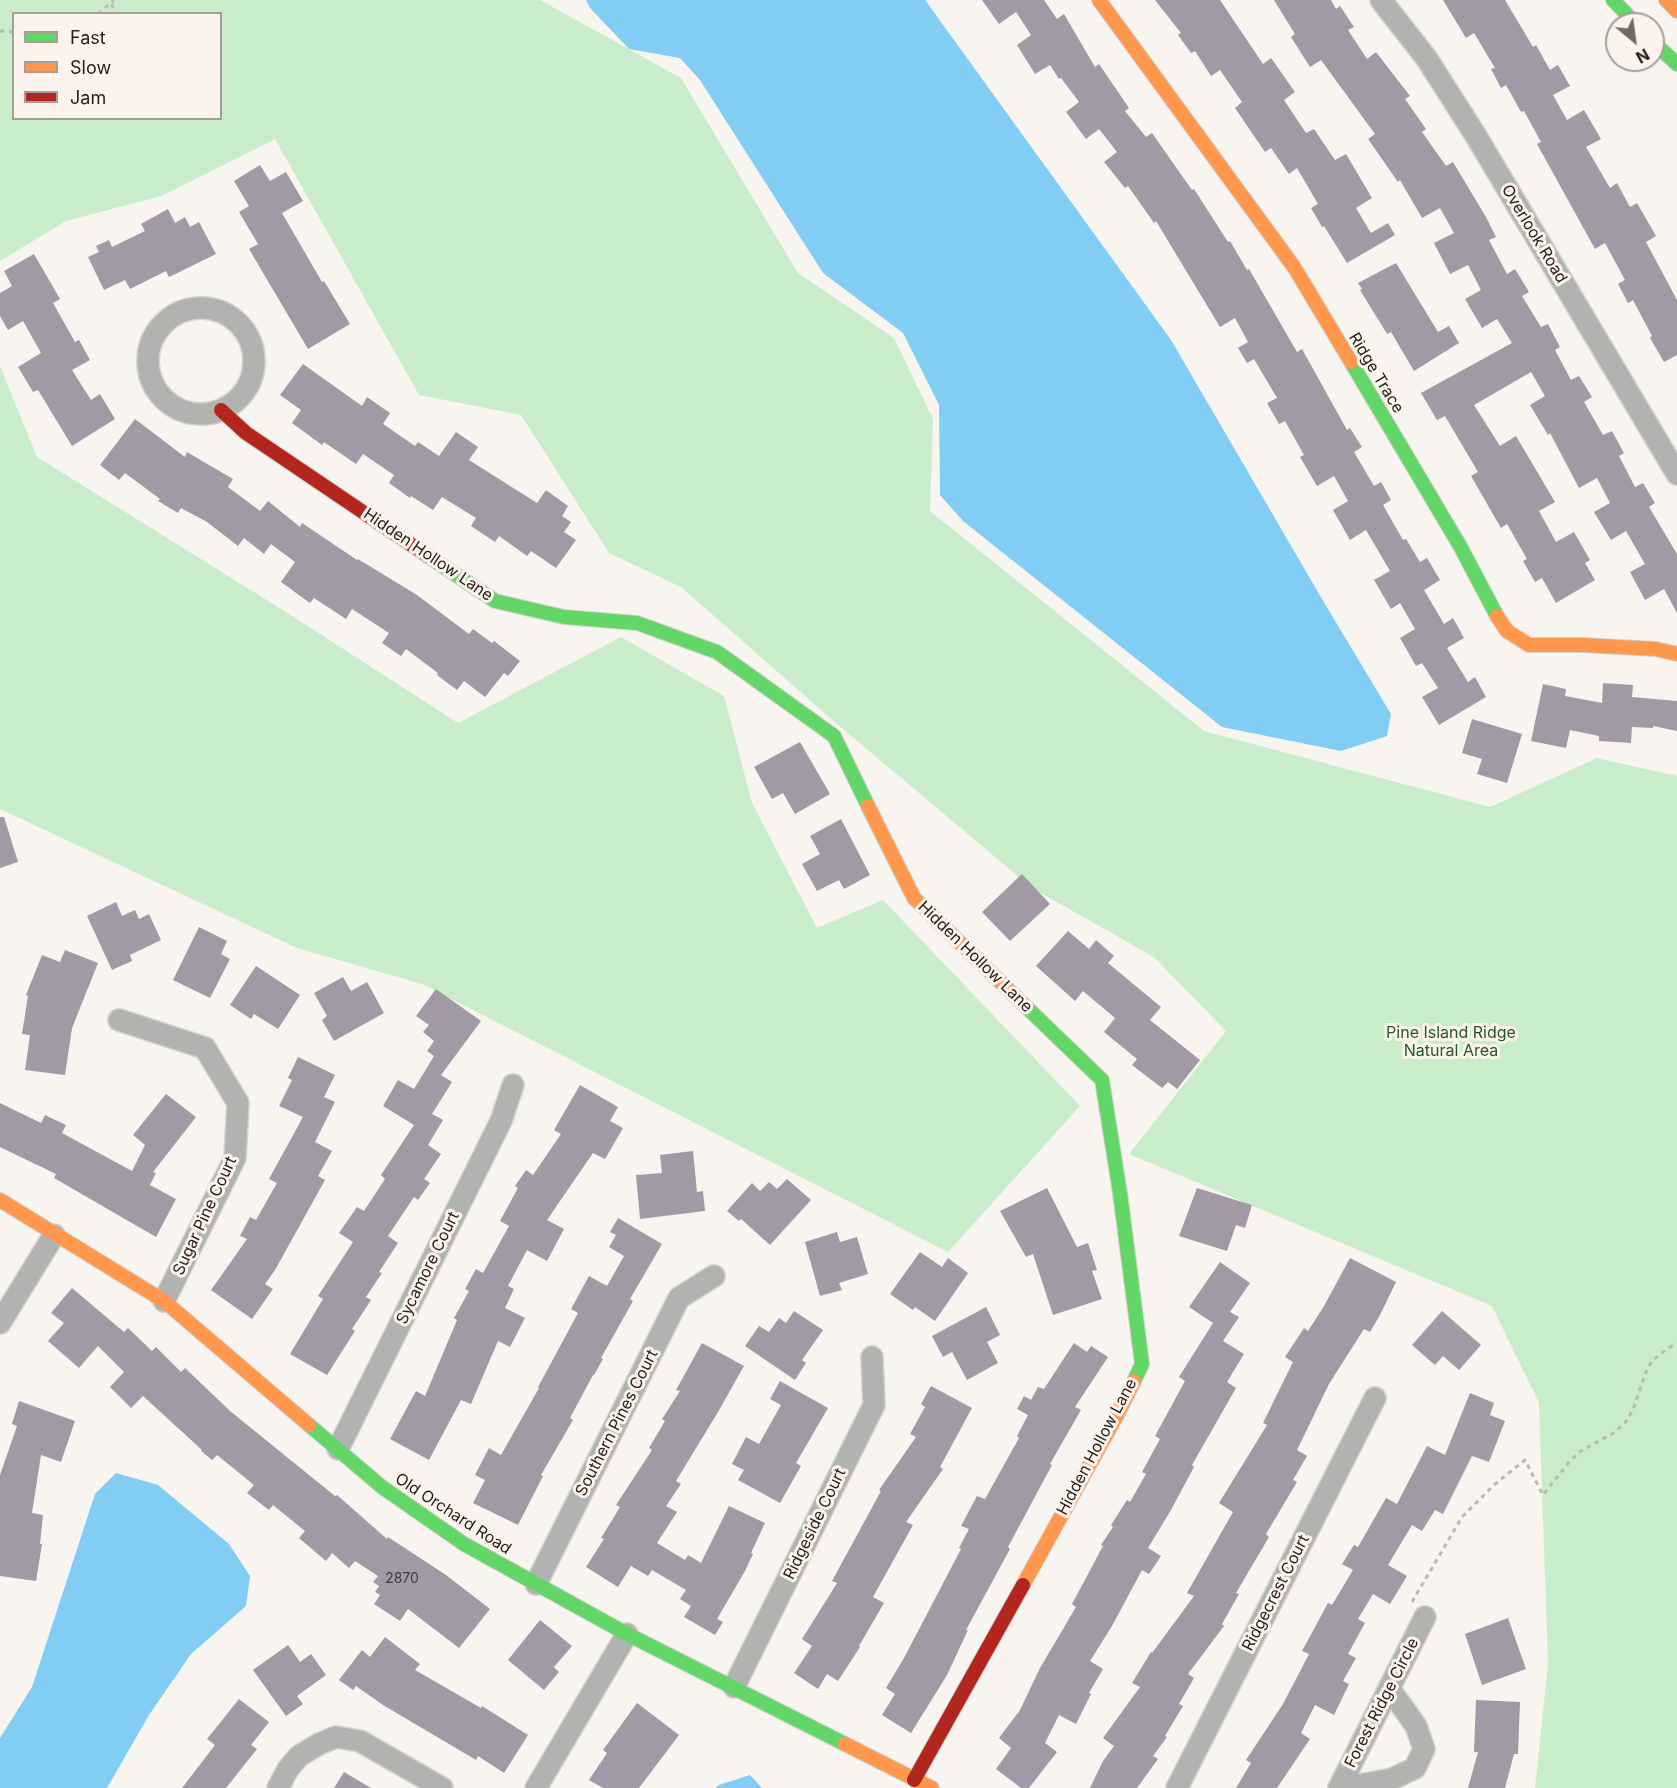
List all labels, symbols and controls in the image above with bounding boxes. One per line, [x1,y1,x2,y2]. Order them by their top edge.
legend [12,12,222,120]
north arrow [1605,12,1665,72]
text: Fast [70,27,106,48]
text: N [1633,44,1653,68]
text: Slow [70,57,111,78]
text: Jam [70,87,106,108]
street label: Overlook Road [1497,181,1571,287]
street label: Ridge Trace [1344,329,1408,417]
street label: Hidden Hollow Lane [360,505,496,605]
street label: Hidden Hollow Lane [914,897,1036,1017]
park label: Pine Island Ridge Natural Area [1386,1023,1516,1061]
street label: Sugar Pine Court [169,1154,241,1278]
street label: Sycamore Court [392,1209,464,1327]
street label: Southern Pines Court [572,1347,662,1499]
street label: Hidden Hollow Lane [1053,1376,1141,1518]
street label: Ridgeside Court [780,1465,850,1583]
street label: Old Orchard Road [391,1469,515,1559]
street label: Ridgecrest Court [1238,1532,1314,1654]
house number: 2870 [385,1571,419,1587]
street label: Forest Ridge Circle [1341,1635,1423,1771]

